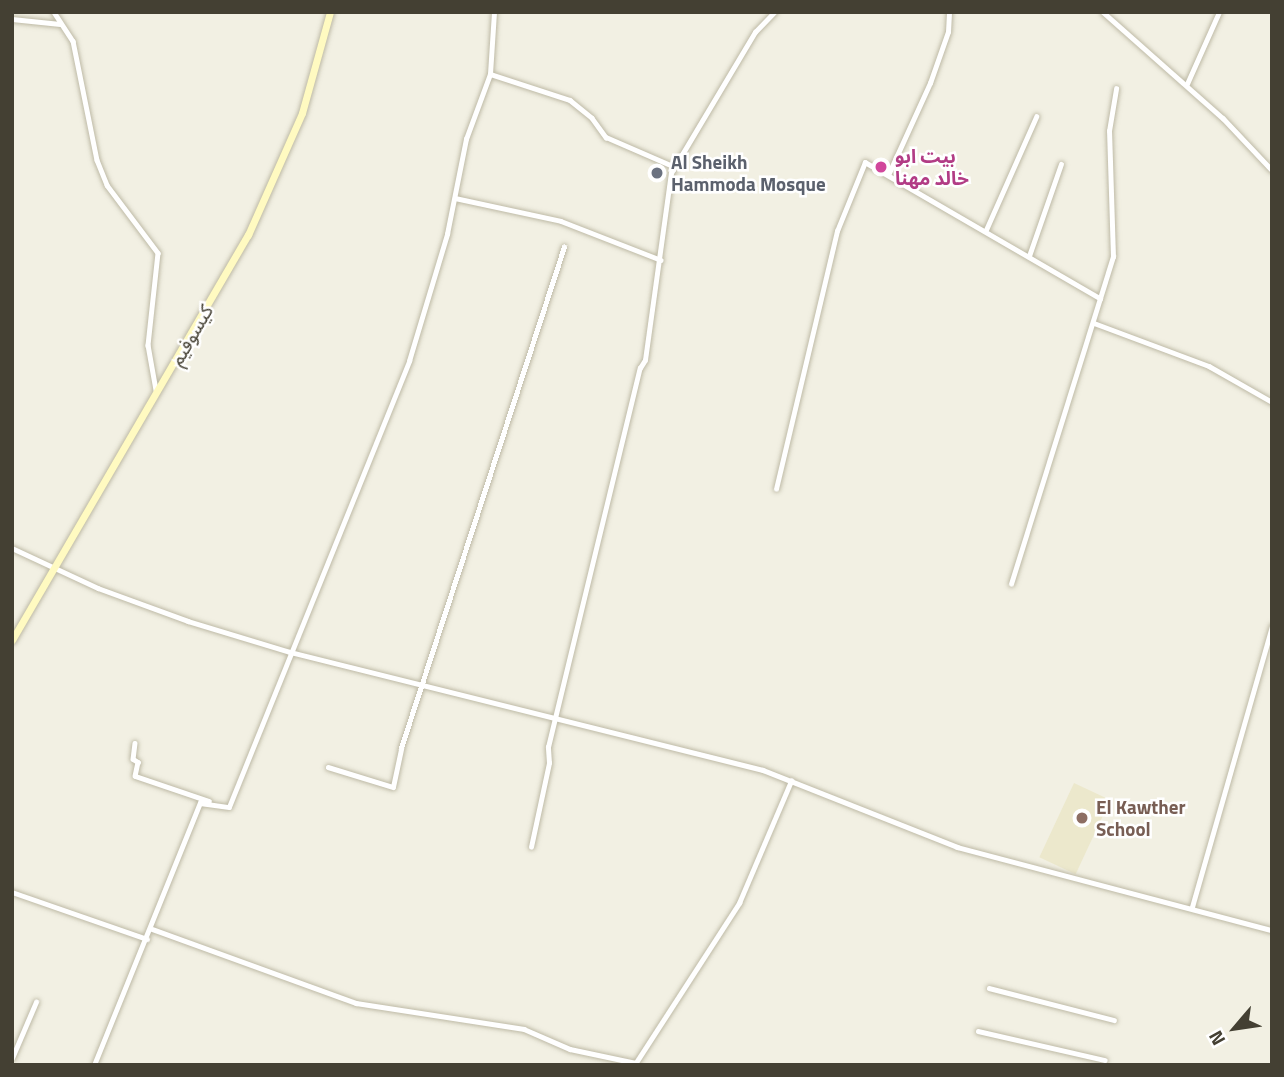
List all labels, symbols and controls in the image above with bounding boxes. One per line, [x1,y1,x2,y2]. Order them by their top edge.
place label: بيت ابو خالد مهنا [895,145,969,189]
place label: Al Sheikh Hammoda Mosque [671,151,826,195]
marker: بيت ابو خالد مهنا [873,159,889,175]
marker: Al Sheikh Hammoda Mosque [649,165,665,181]
street label: كيسوفيم [165,301,217,369]
place label: El Kawther School [1096,796,1185,840]
marker: El Kawther School [1074,810,1090,826]
north arrow [1200,993,1270,1063]
text: N [1200,1026,1232,1051]

